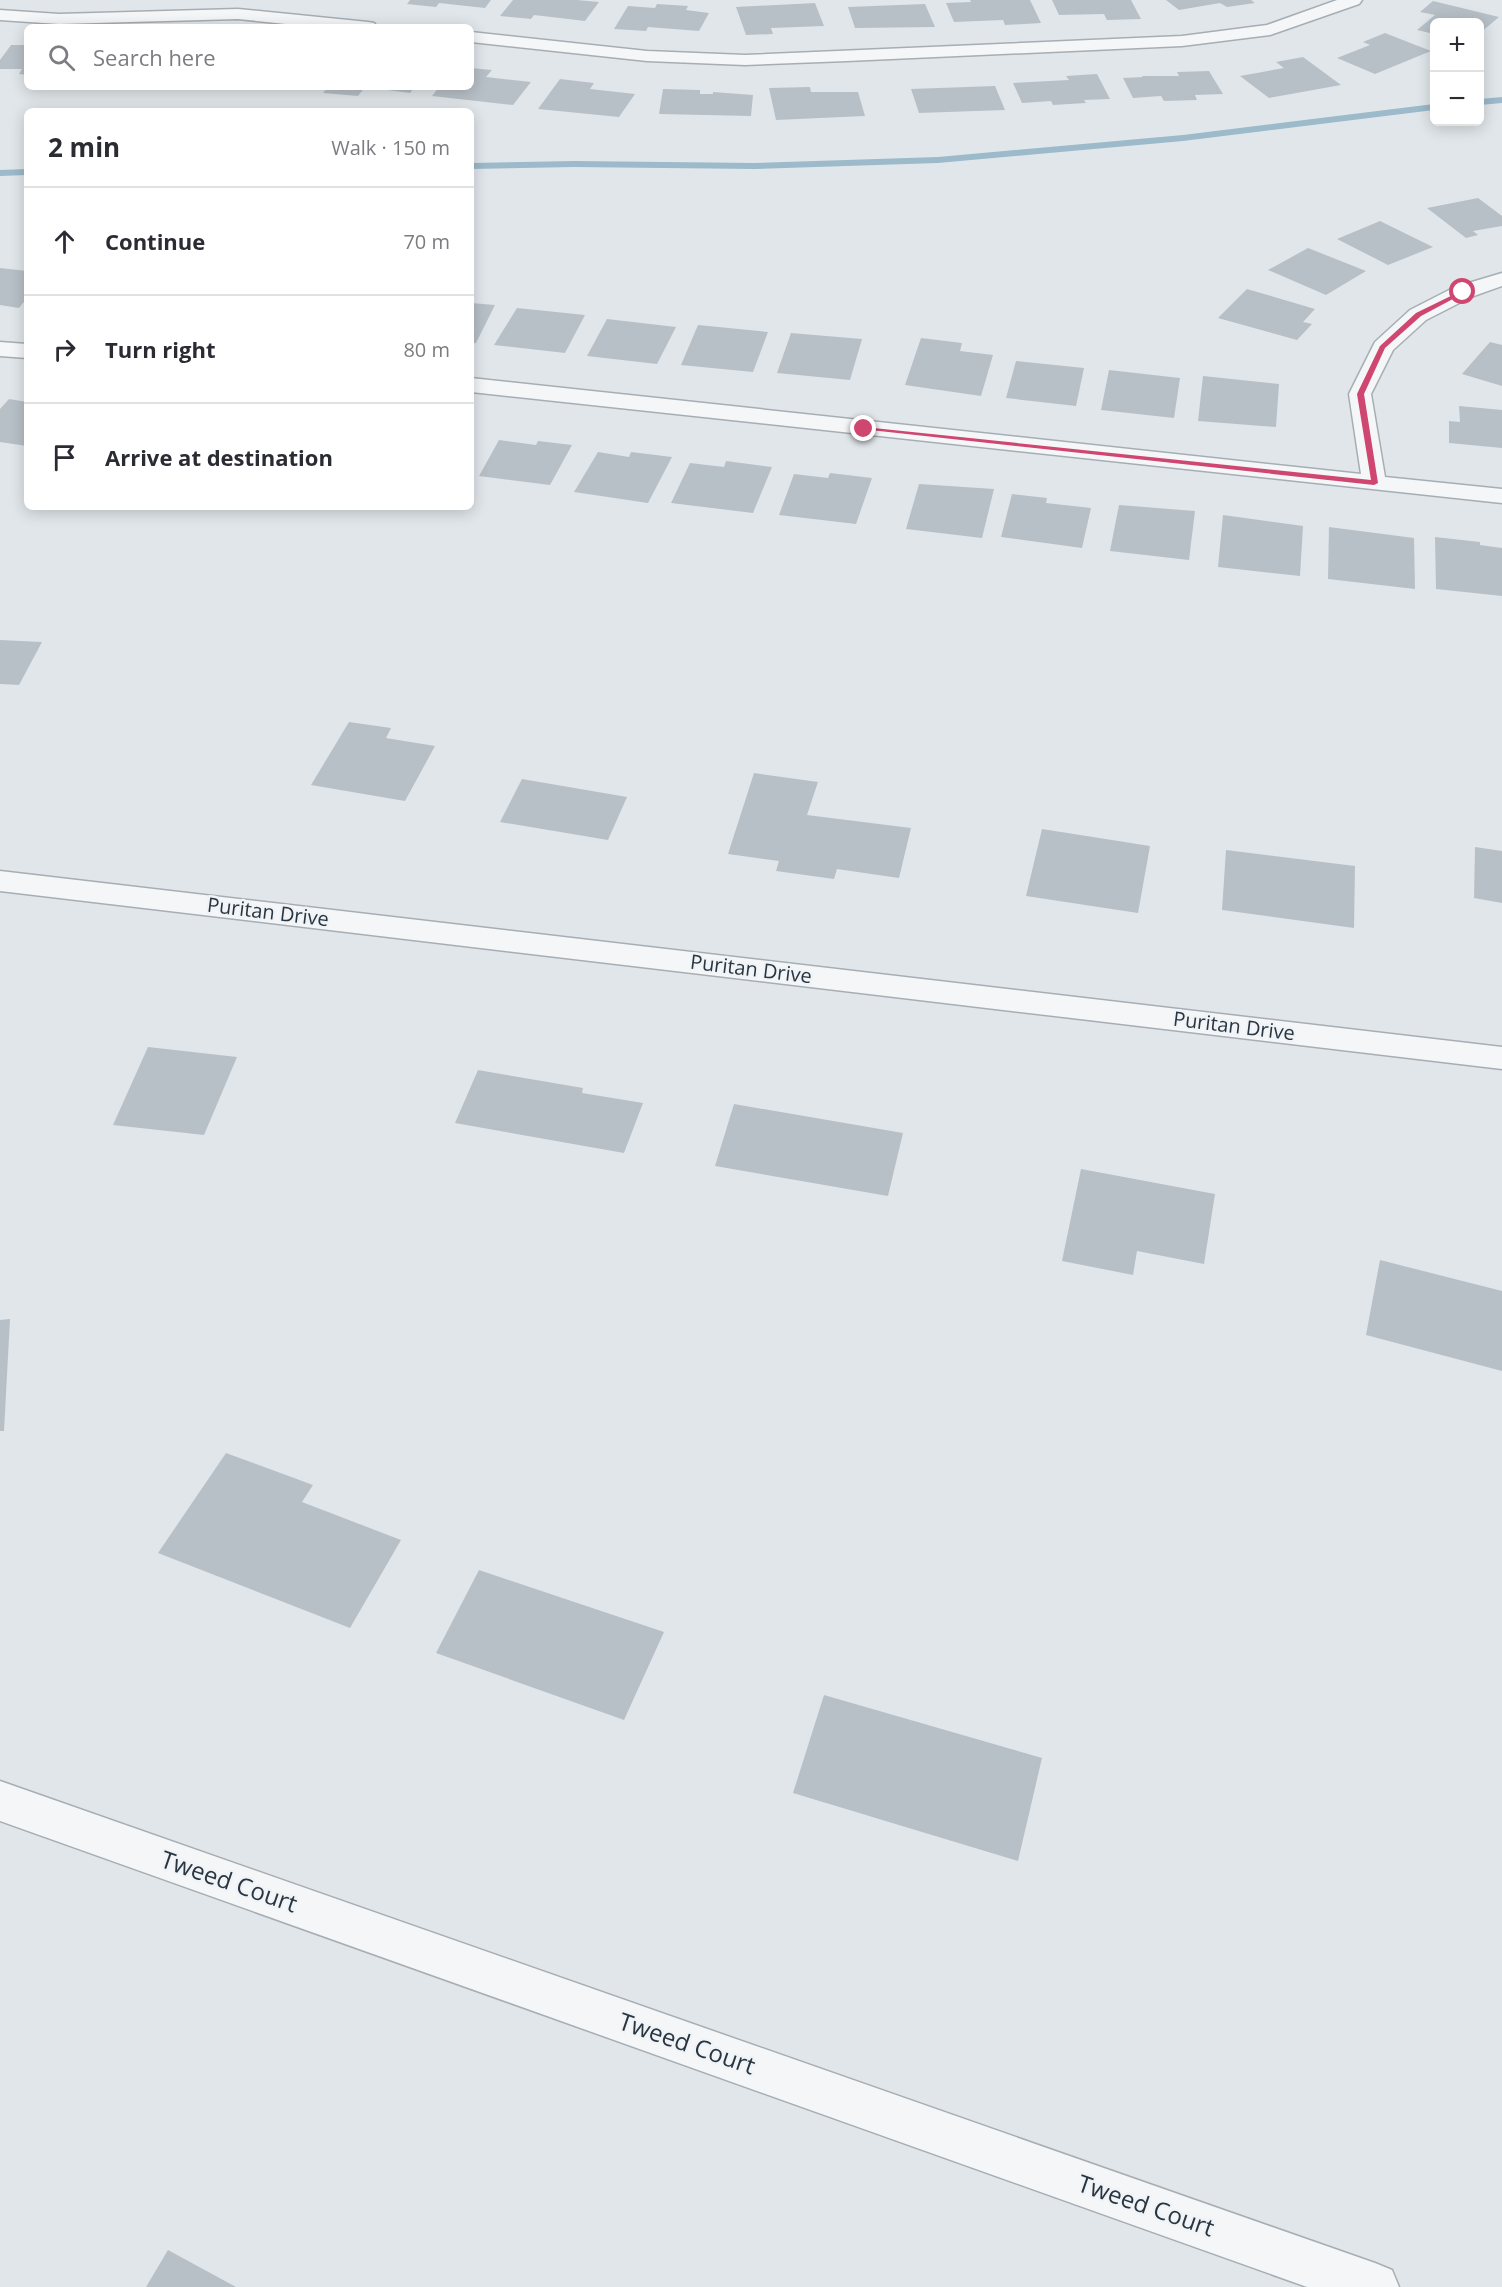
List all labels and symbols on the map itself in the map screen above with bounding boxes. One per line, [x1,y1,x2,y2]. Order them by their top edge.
route start [1449,278,1475,304]
route end [850,415,876,441]
street label: Puritan Drive [206,891,330,932]
street label: Puritan Drive [689,948,813,989]
street label: Puritan Drive [1172,1005,1296,1046]
street label: Tweed Court [157,1842,302,1919]
street label: Tweed Court [615,2004,760,2081]
street label: Tweed Court [1074,2166,1219,2243]

